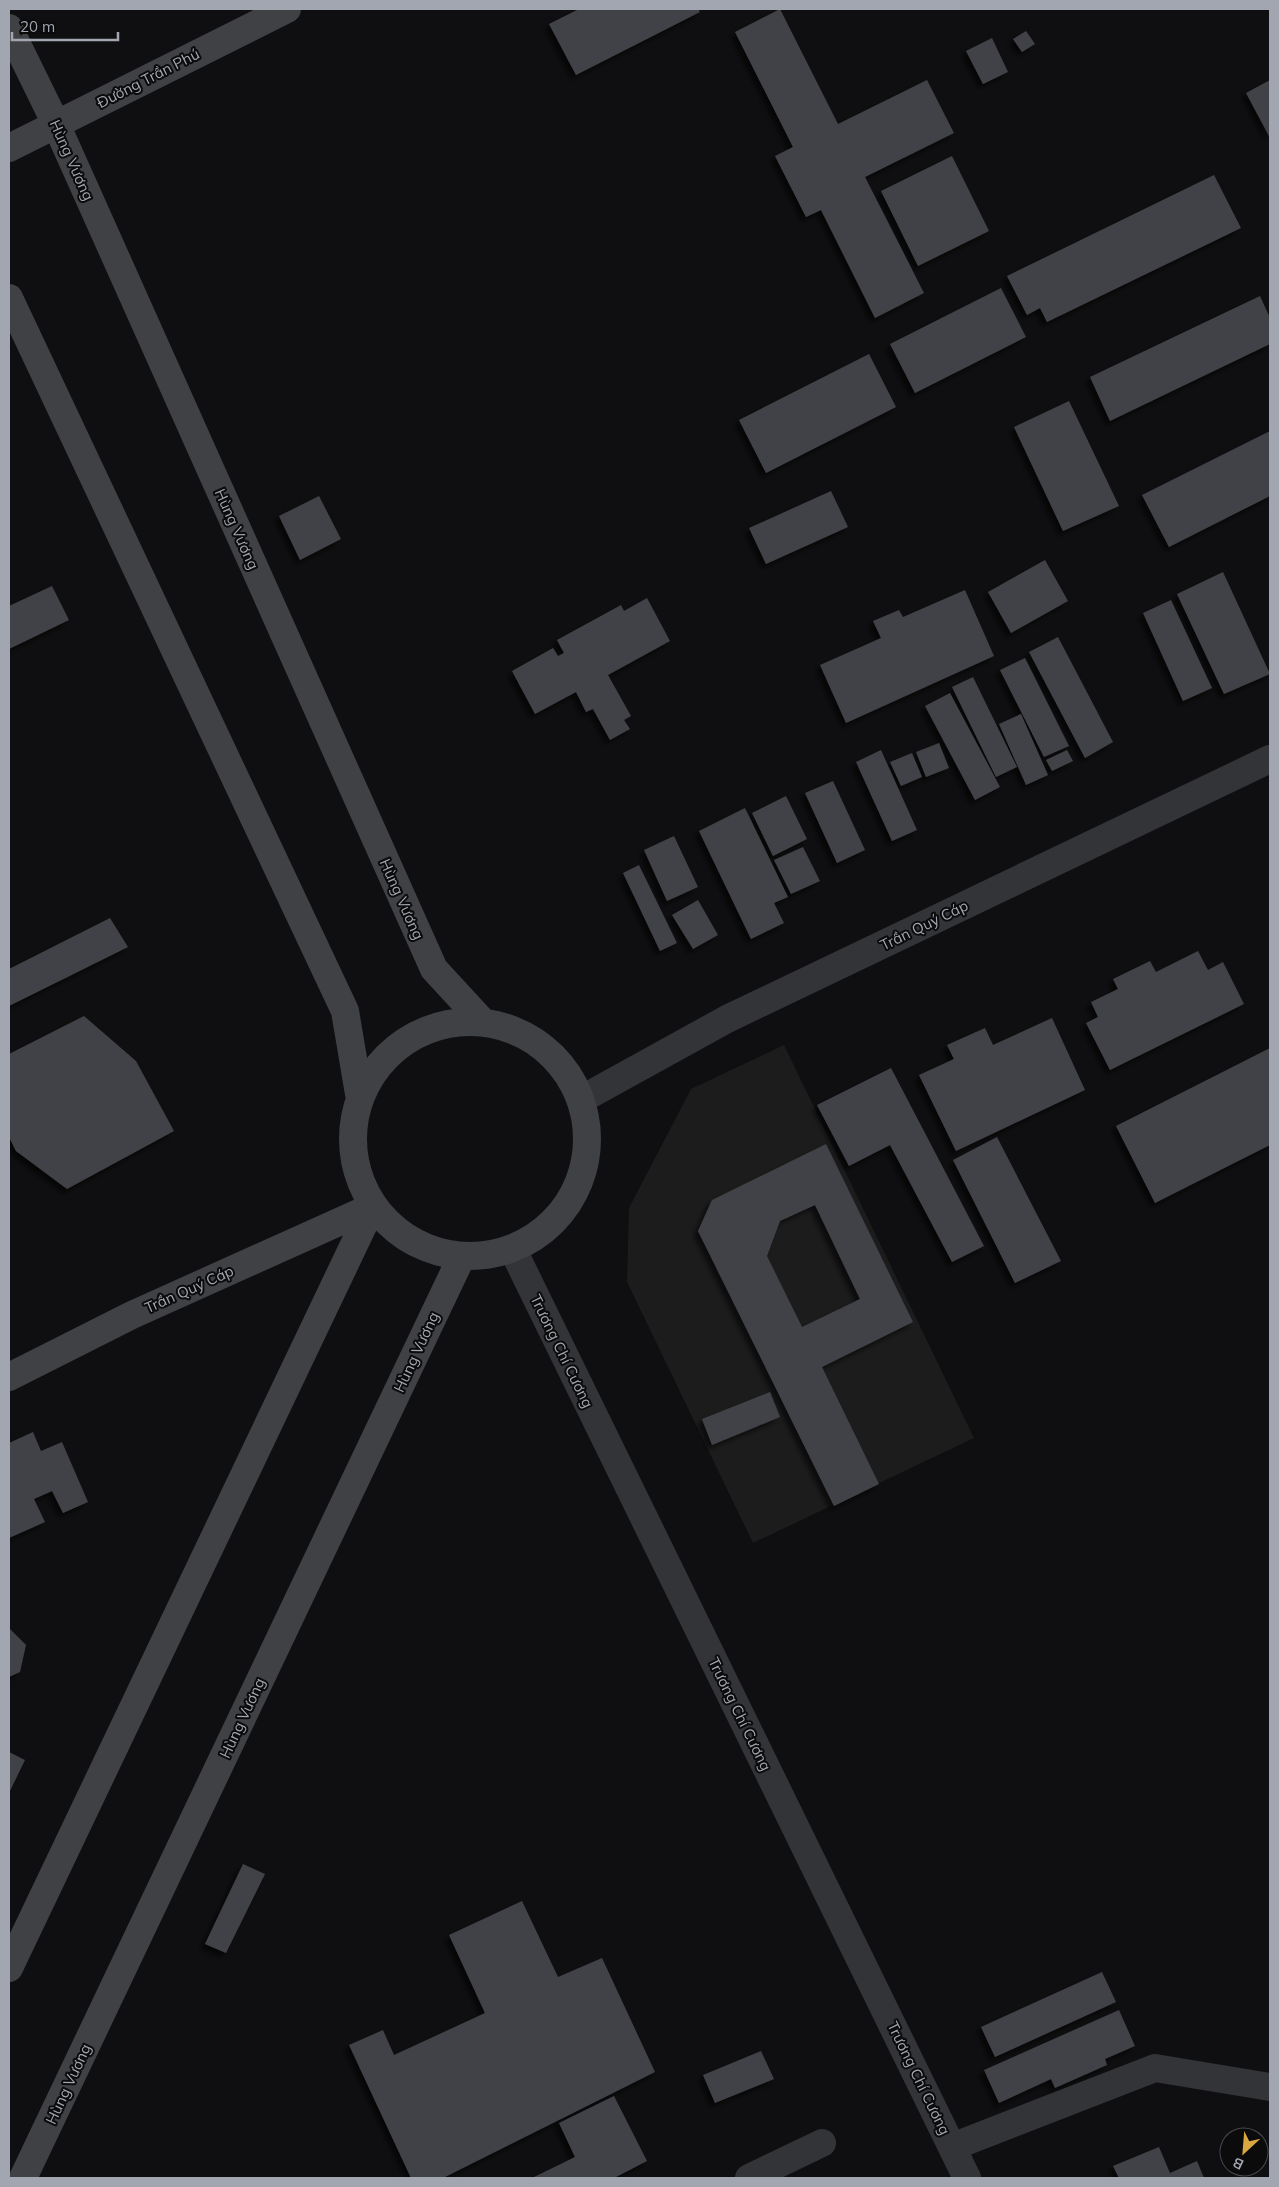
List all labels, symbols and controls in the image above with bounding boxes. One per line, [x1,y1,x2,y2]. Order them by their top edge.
scale bar [12,10,119,42]
text: 20 m [20,17,55,36]
street label: Đường Trần Phú [94,44,202,112]
street label: Hùng Vương [46,117,98,203]
street label: Hùng Vương [211,486,263,572]
street label: Hùng Vương [376,856,428,942]
street label: Trần Quý Cáp [877,896,971,954]
street label: Trần Quý Cáp [142,1261,236,1317]
street label: Trương Chí Cương [526,1291,598,1411]
street label: Hùng Vương [389,1309,443,1395]
street label: Trương Chí Cương [704,1654,776,1774]
street label: Hùng Vương [215,1675,269,1761]
street label: Trương Chí Cương [883,2018,955,2138]
street label: Hùng Vương [41,2041,95,2127]
north arrow [1219,2127,1269,2177]
text: B [1230,2153,1247,2174]

